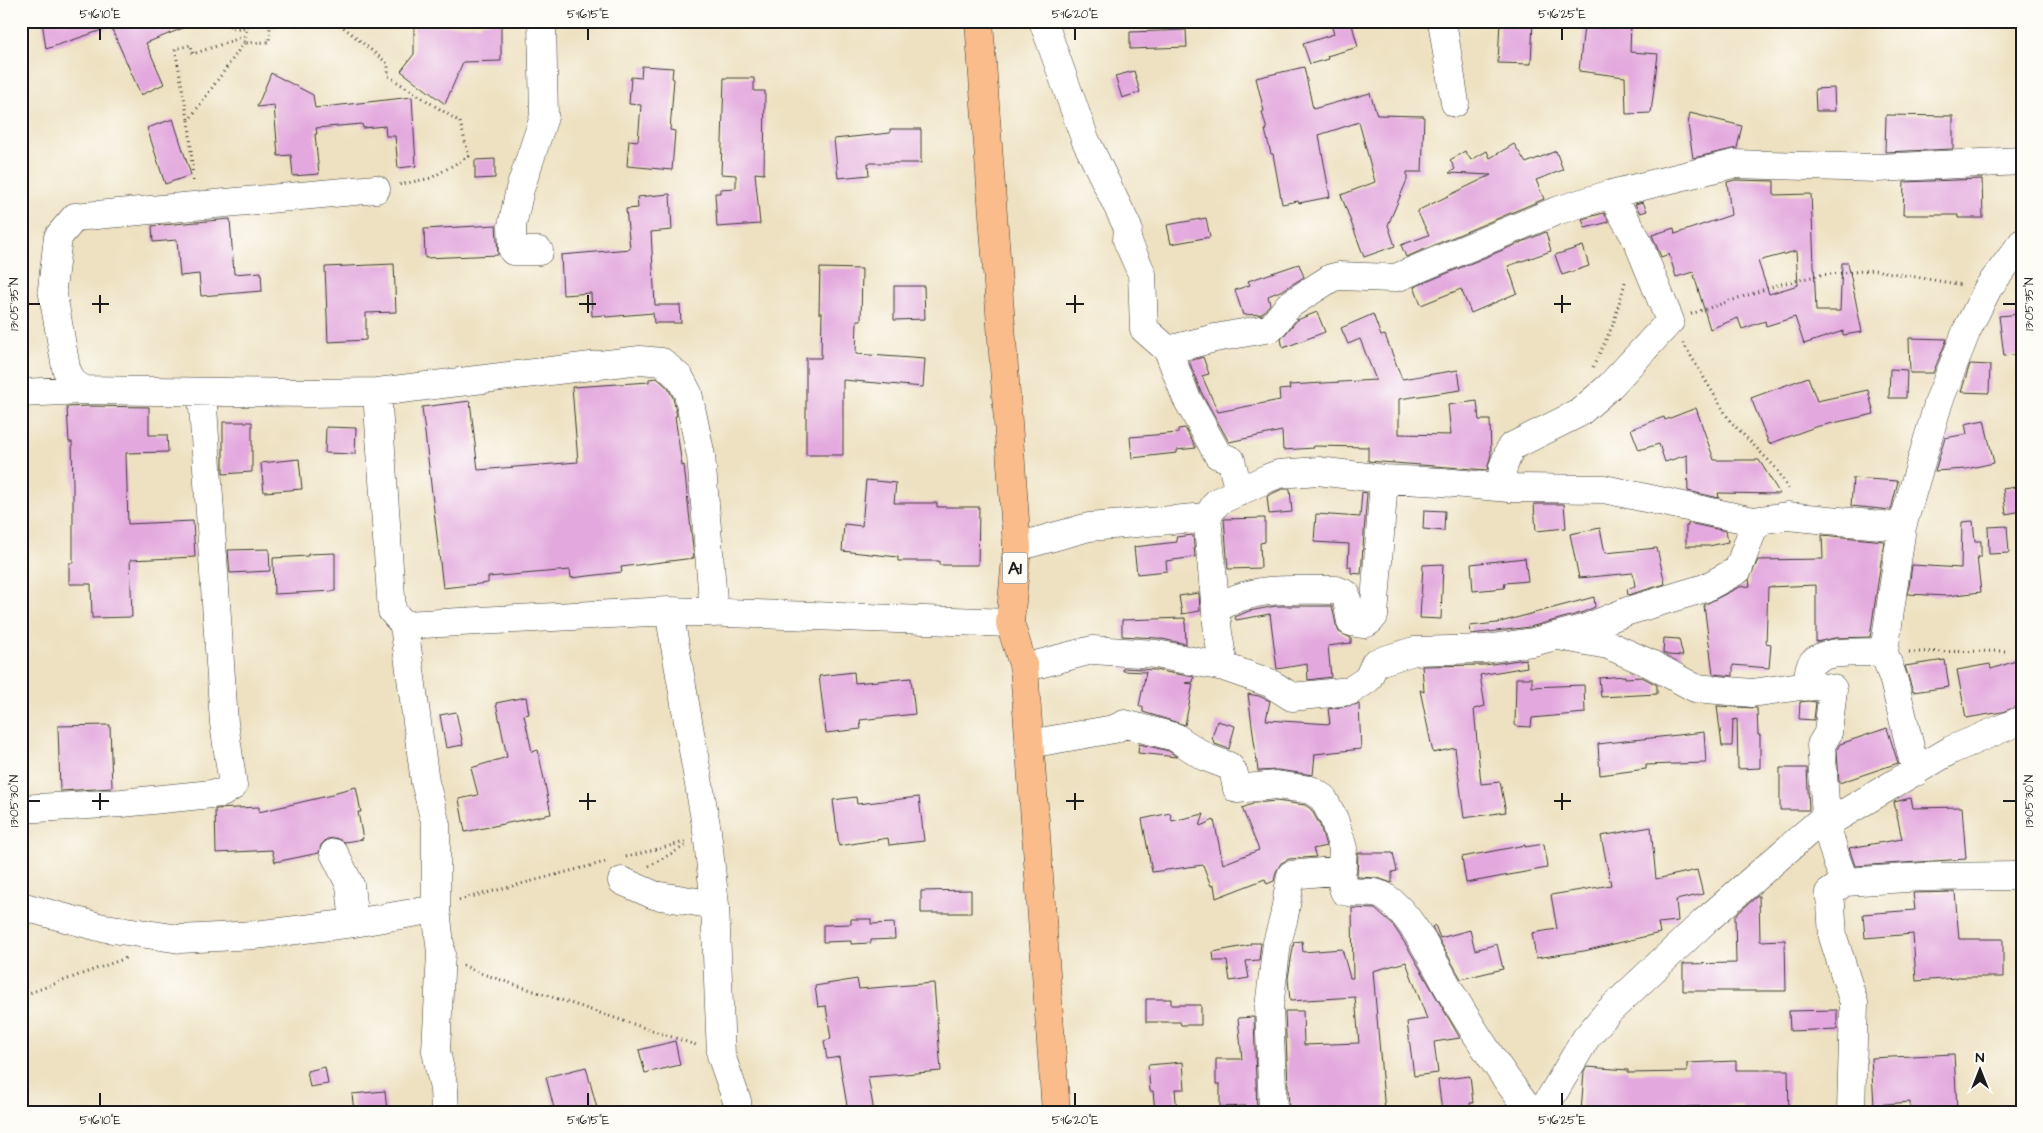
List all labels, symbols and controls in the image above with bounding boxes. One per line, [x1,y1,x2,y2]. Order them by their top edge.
text: 5°16'10"E [79,6,121,23]
text: 5°16'15"E [567,6,609,23]
text: 5°16'20"E [1052,6,1098,23]
text: 5°16'25"E [1538,6,1586,23]
text: 13°05'35"N [6,277,23,331]
text: 13°05'35"N [2021,277,2038,331]
road number: A1 [1002,552,1028,584]
text: 13°05'30"N [6,774,23,827]
text: 13°05'30"N [2021,774,2038,827]
north arrow [1956,1046,2006,1096]
text: N [1976,1048,1985,1068]
text: 5°16'10"E [79,1112,121,1129]
text: 5°16'15"E [567,1112,609,1129]
text: 5°16'20"E [1052,1112,1098,1129]
text: 5°16'25"E [1538,1112,1586,1129]

